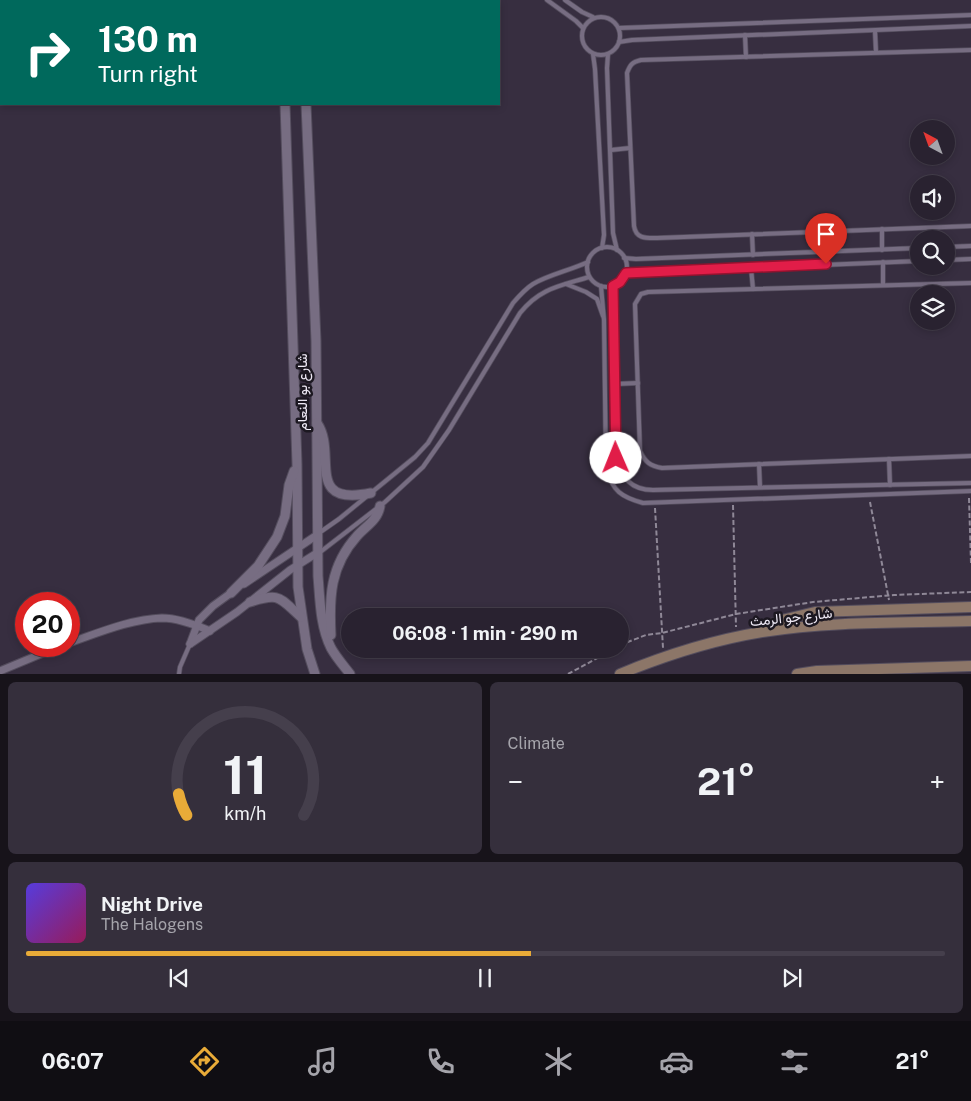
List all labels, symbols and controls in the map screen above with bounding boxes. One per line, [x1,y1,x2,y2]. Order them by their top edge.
text: 130 m [98,19,198,60]
icon: right [15,20,80,85]
text: Turn right [98,61,198,87]
north arrow [910,120,955,165]
map controls [910,120,955,330]
button: sound [910,175,955,220]
pin [805,213,847,264]
icon: arrive [812,220,840,248]
button: search [910,230,955,275]
button: layers [910,285,955,330]
street label: شارع بو النعام [294,353,313,431]
position arrow [589,431,641,483]
speed limit sign: 20 [15,592,80,657]
street label: شارع جو الرمث [749,605,833,632]
text: 06:08 · 1 min · 290 m [392,622,578,644]
text: Climate [508,734,565,753]
text: 11 [222,745,267,806]
text: 21° [697,759,755,804]
text: − [508,765,523,798]
text: + [929,765,945,798]
text: km/h [224,803,266,824]
text: Night Drive [101,893,203,915]
text: The Halogens [101,915,203,934]
icon: previous [165,964,193,992]
icon: pause [471,964,499,992]
icon: next [778,964,806,992]
icon: directions [187,1044,222,1079]
icon: music [305,1044,340,1079]
icon: phone [423,1044,458,1079]
icon: climate [541,1044,576,1079]
icon: car [659,1044,694,1079]
icon: filters [777,1044,812,1079]
text: 06:07 [42,1048,104,1074]
text: 21° [896,1048,929,1074]

